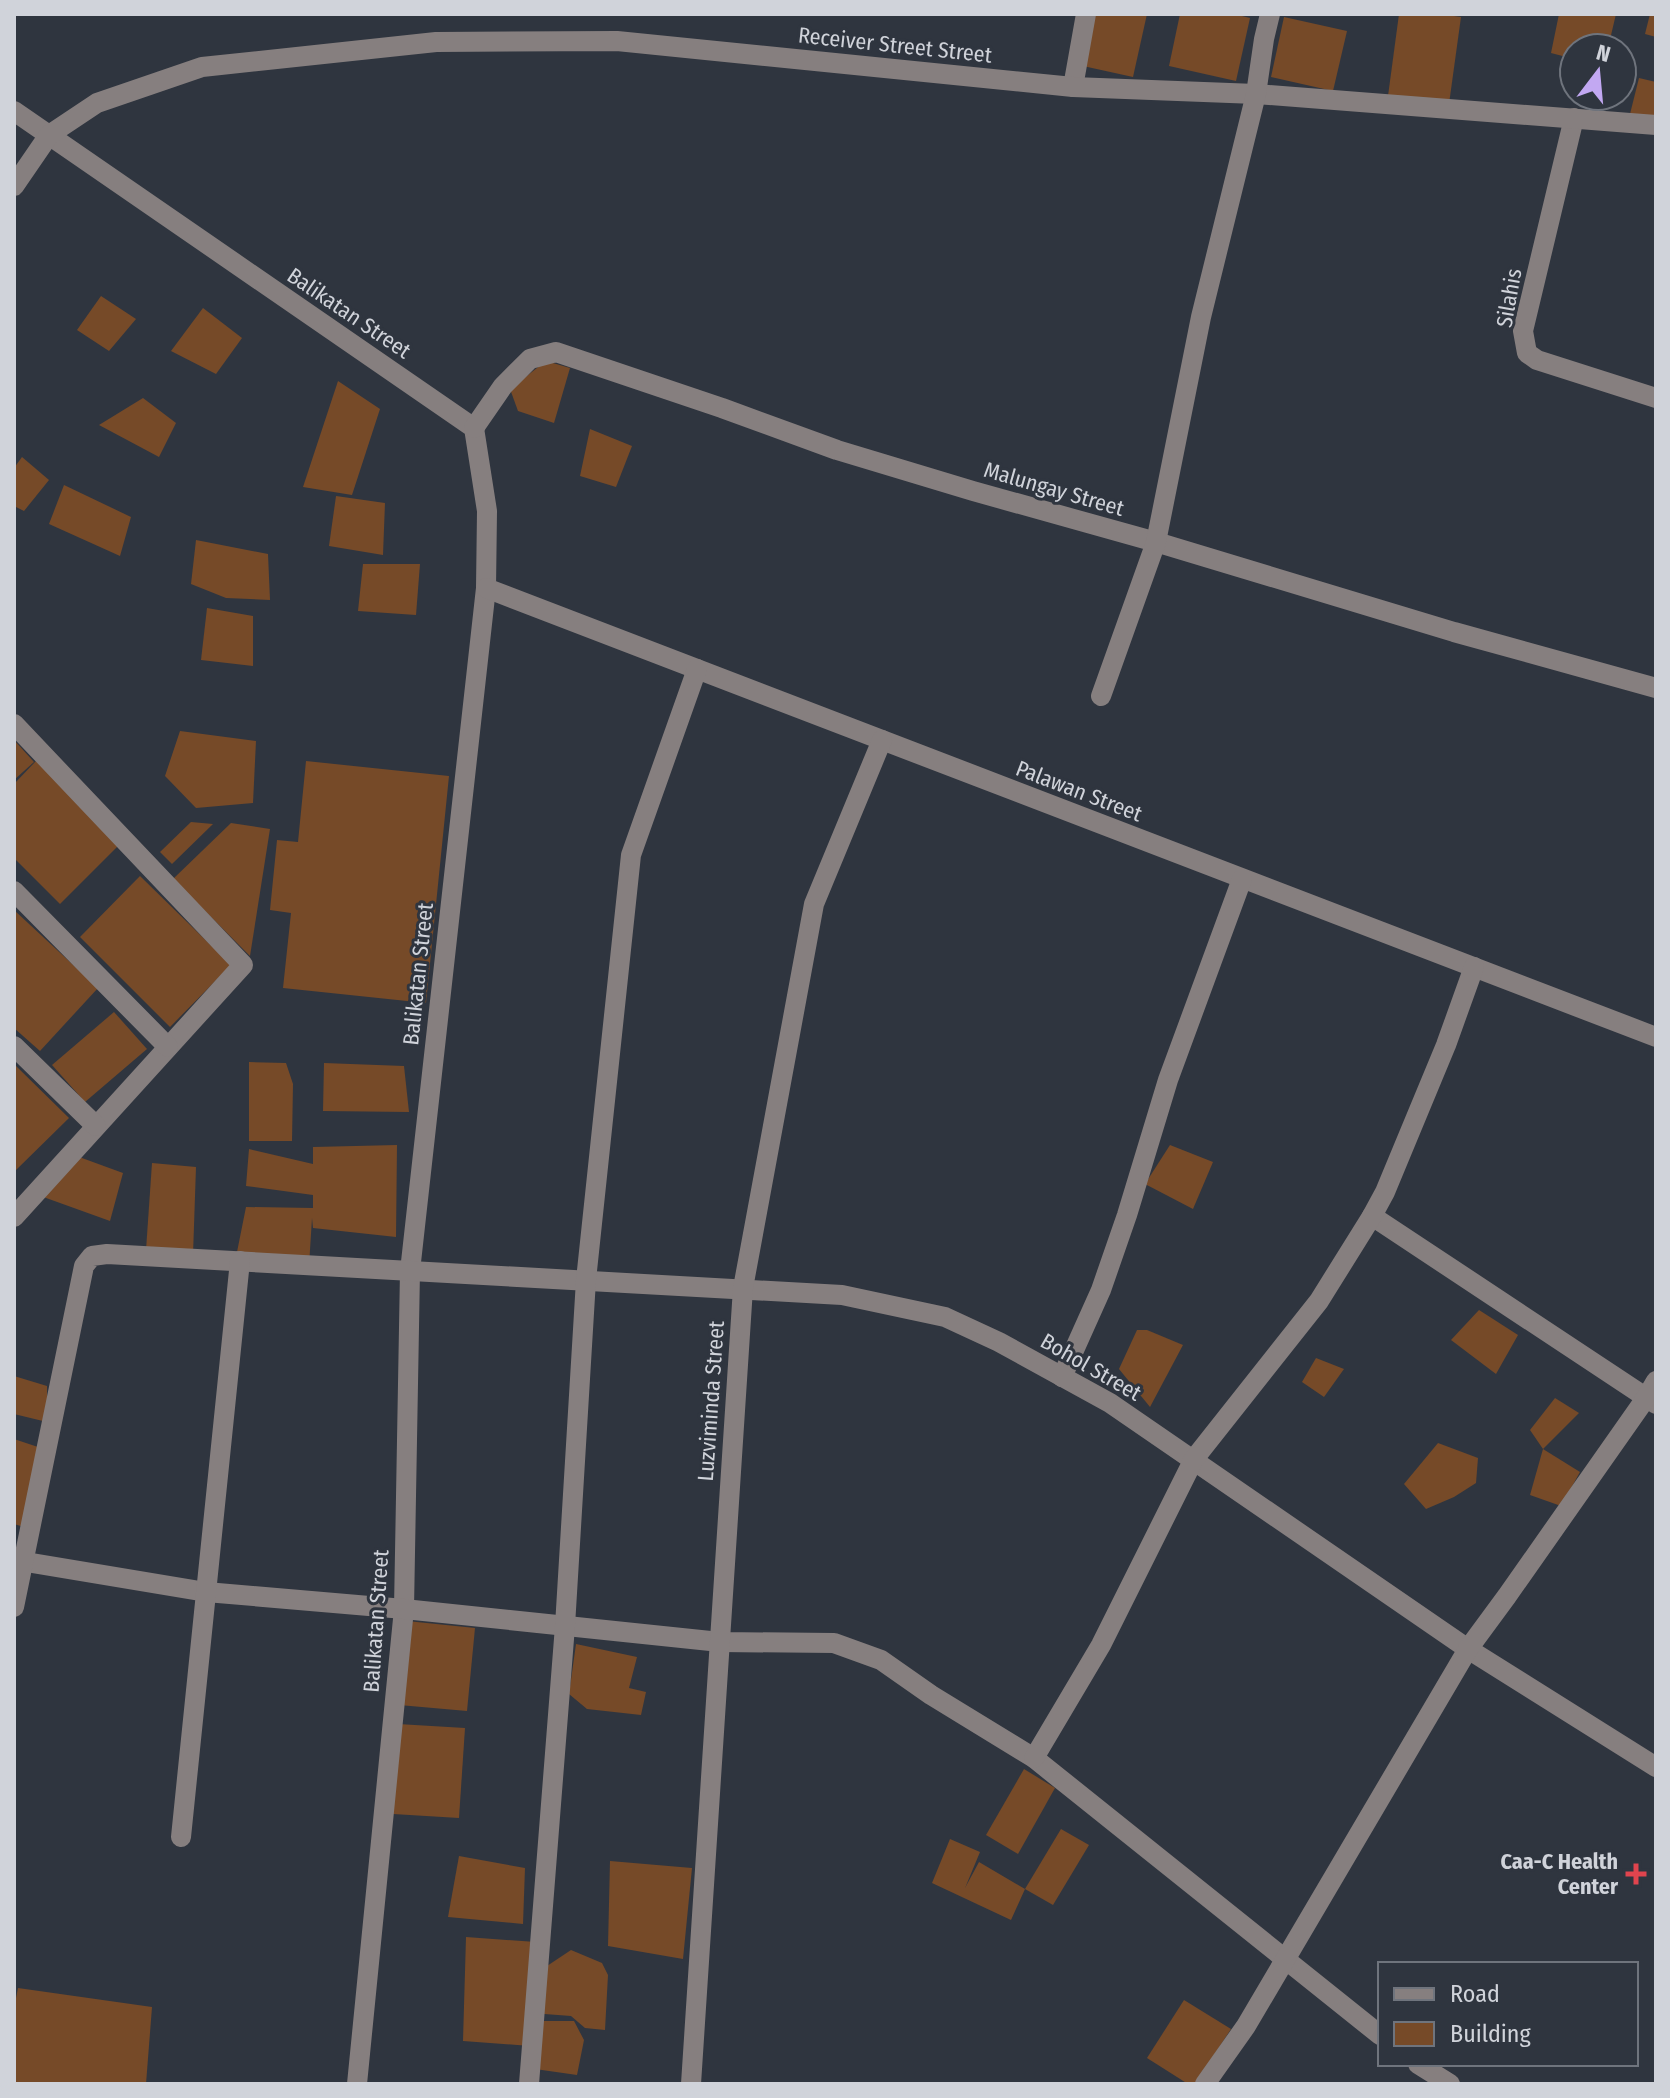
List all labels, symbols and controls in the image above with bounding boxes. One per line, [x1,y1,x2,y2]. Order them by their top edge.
street label: Receiver Street Street [797,21,994,69]
north arrow [1558,32,1638,112]
text: N [1593,38,1613,68]
street label: Balikatan Street [282,262,417,365]
street label: Silahis [1491,266,1527,330]
street label: Malungay Street [981,456,1128,522]
street label: Palawan Street [1012,755,1147,828]
street label: Balikatan Street [397,901,439,1047]
street label: Luzviminda Street [692,1319,730,1482]
street label: Bohol Street [1036,1327,1147,1407]
street label: Balikatan Street [358,1548,395,1693]
place label: Caa-C Health Center [1501,1848,1619,1900]
marker: Caa-C Health Center [1625,1863,1647,1885]
legend [1378,1962,1638,2066]
text: Road [1450,1980,1500,2008]
text: Building [1450,2020,1532,2048]

